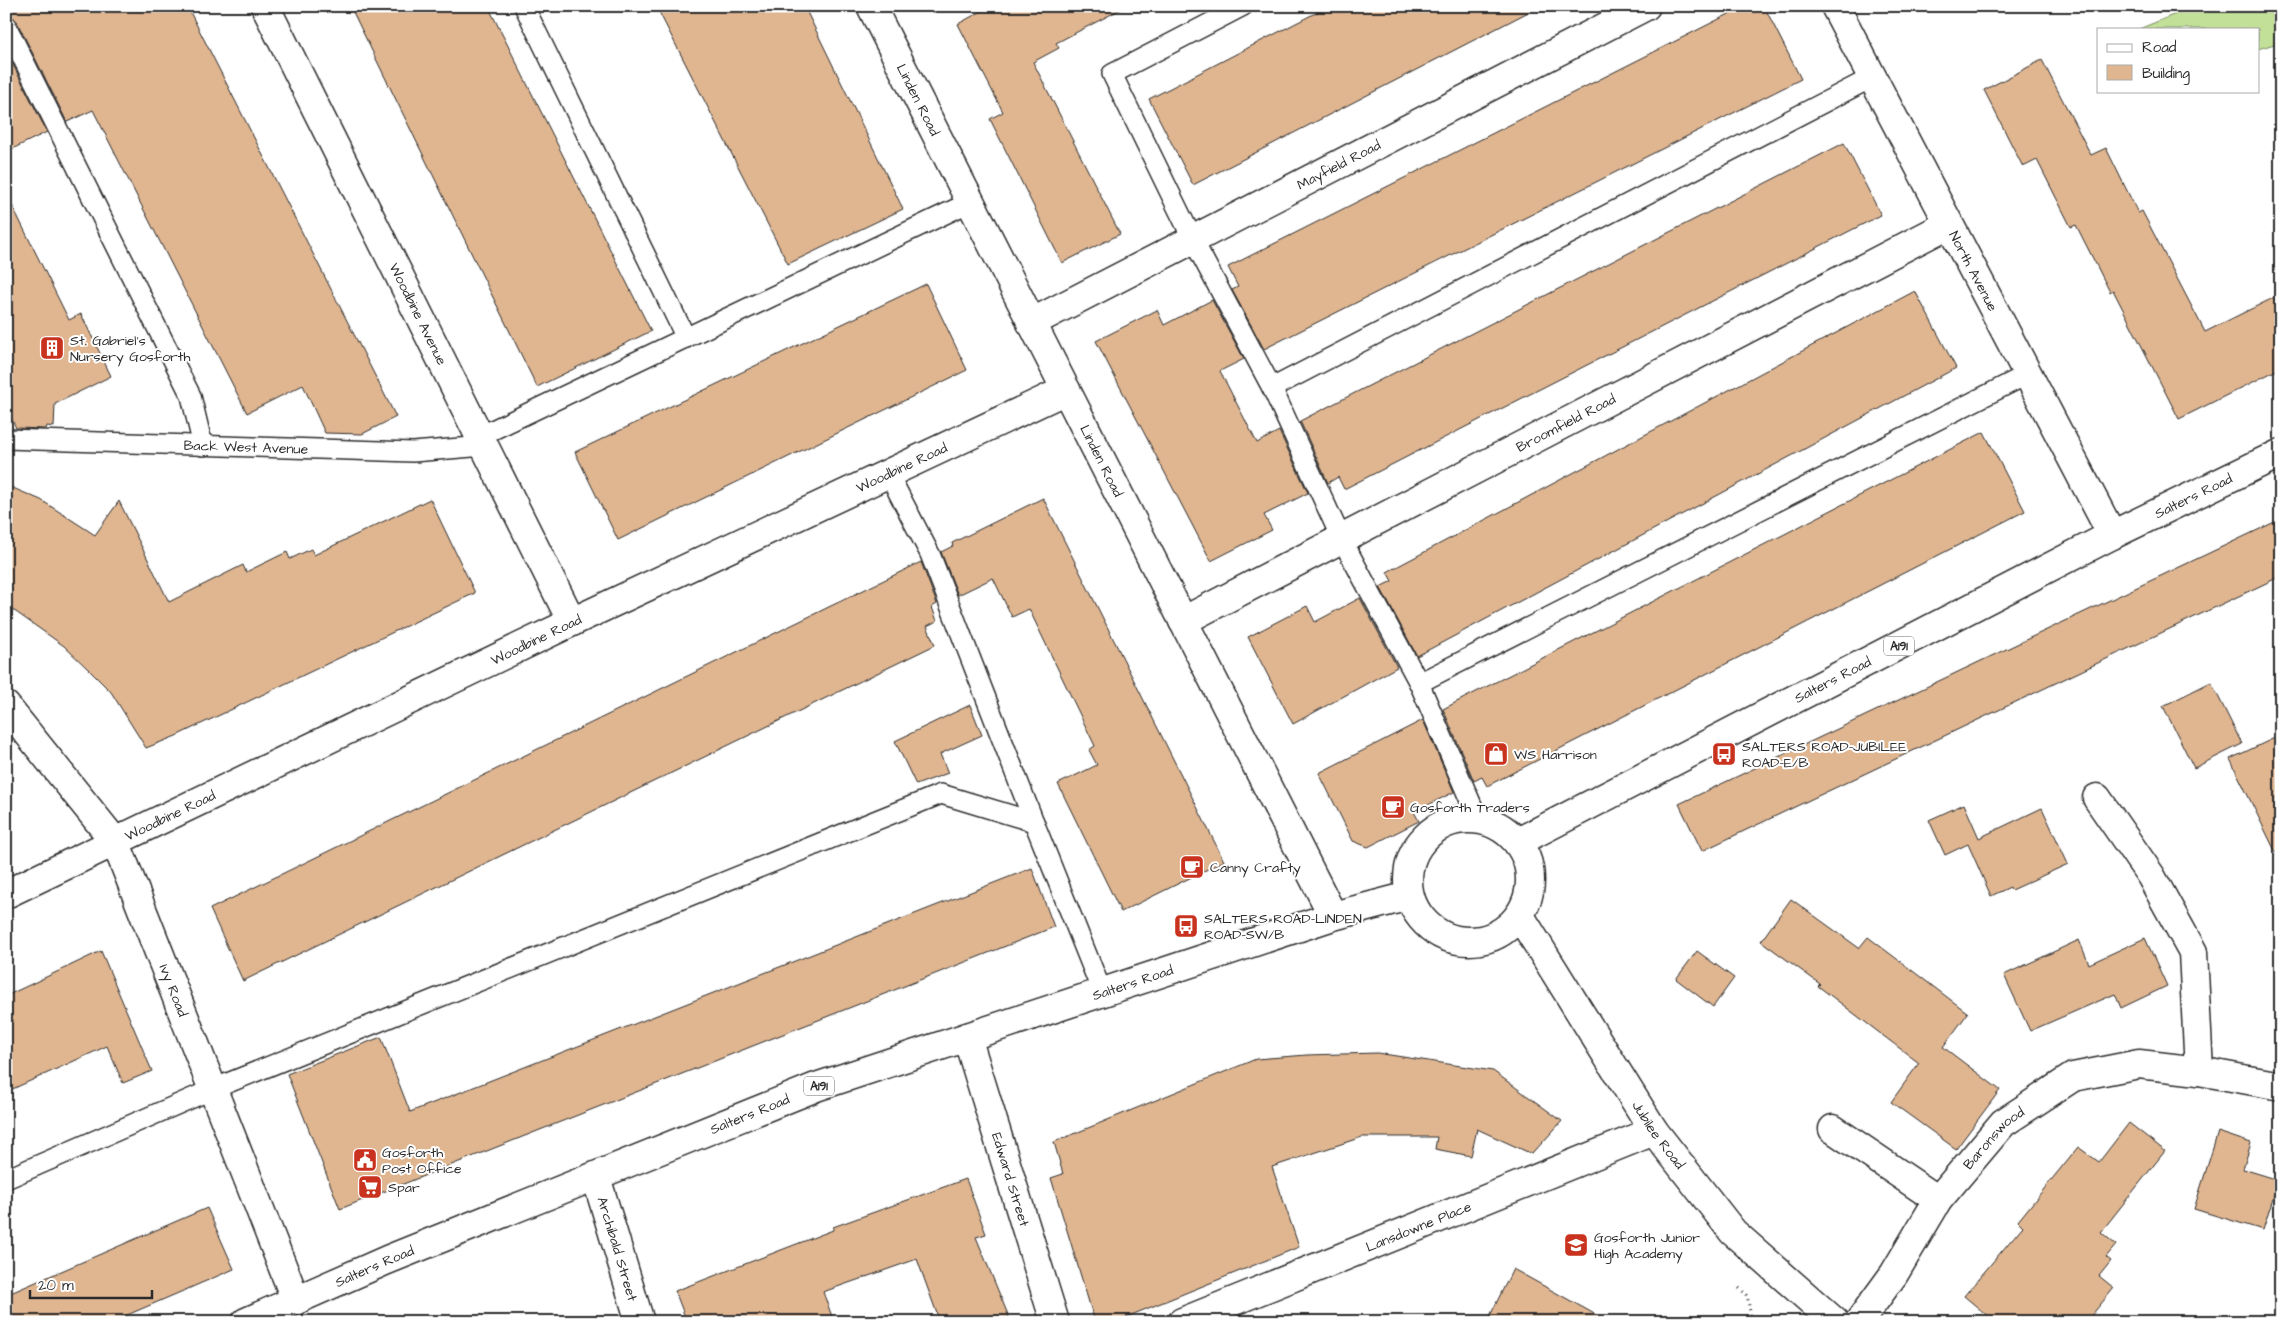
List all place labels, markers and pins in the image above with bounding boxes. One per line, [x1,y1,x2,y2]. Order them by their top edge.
place label: St. Gabriel's Nursery Gosforth [70,331,190,367]
building icon: St. Gabriel's Nursery Gosforth [39,335,65,361]
place label: SALTERS ROAD-JUBILEE ROAD-E/B [1742,737,1907,773]
shop icon: WS Harrison [1483,741,1509,767]
bus stop icon: SALTERS ROAD-JUBILEE ROAD-E/B [1711,741,1737,767]
place label: WS Harrison [1514,745,1597,765]
cafe icon: Gosforth Traders [1380,794,1406,820]
place label: Gosforth Traders [1410,798,1530,818]
cafe icon: Canny Crafty [1179,854,1205,880]
place label: Canny Crafty [1210,858,1301,878]
place label: SALTERS ROAD-LINDEN ROAD-SW/B [1204,909,1362,945]
bus stop icon: SALTERS ROAD-LINDEN ROAD-SW/B [1173,913,1199,939]
place label: Gosforth Post Office [382,1143,462,1179]
public building icon: Gosforth Post Office [352,1147,378,1173]
supermarket icon: Spar [357,1174,383,1200]
place label: Spar [388,1178,420,1198]
place label: Gosforth Junior High Academy [1594,1228,1700,1264]
school or university icon: Gosforth Junior High Academy [1563,1232,1589,1258]

